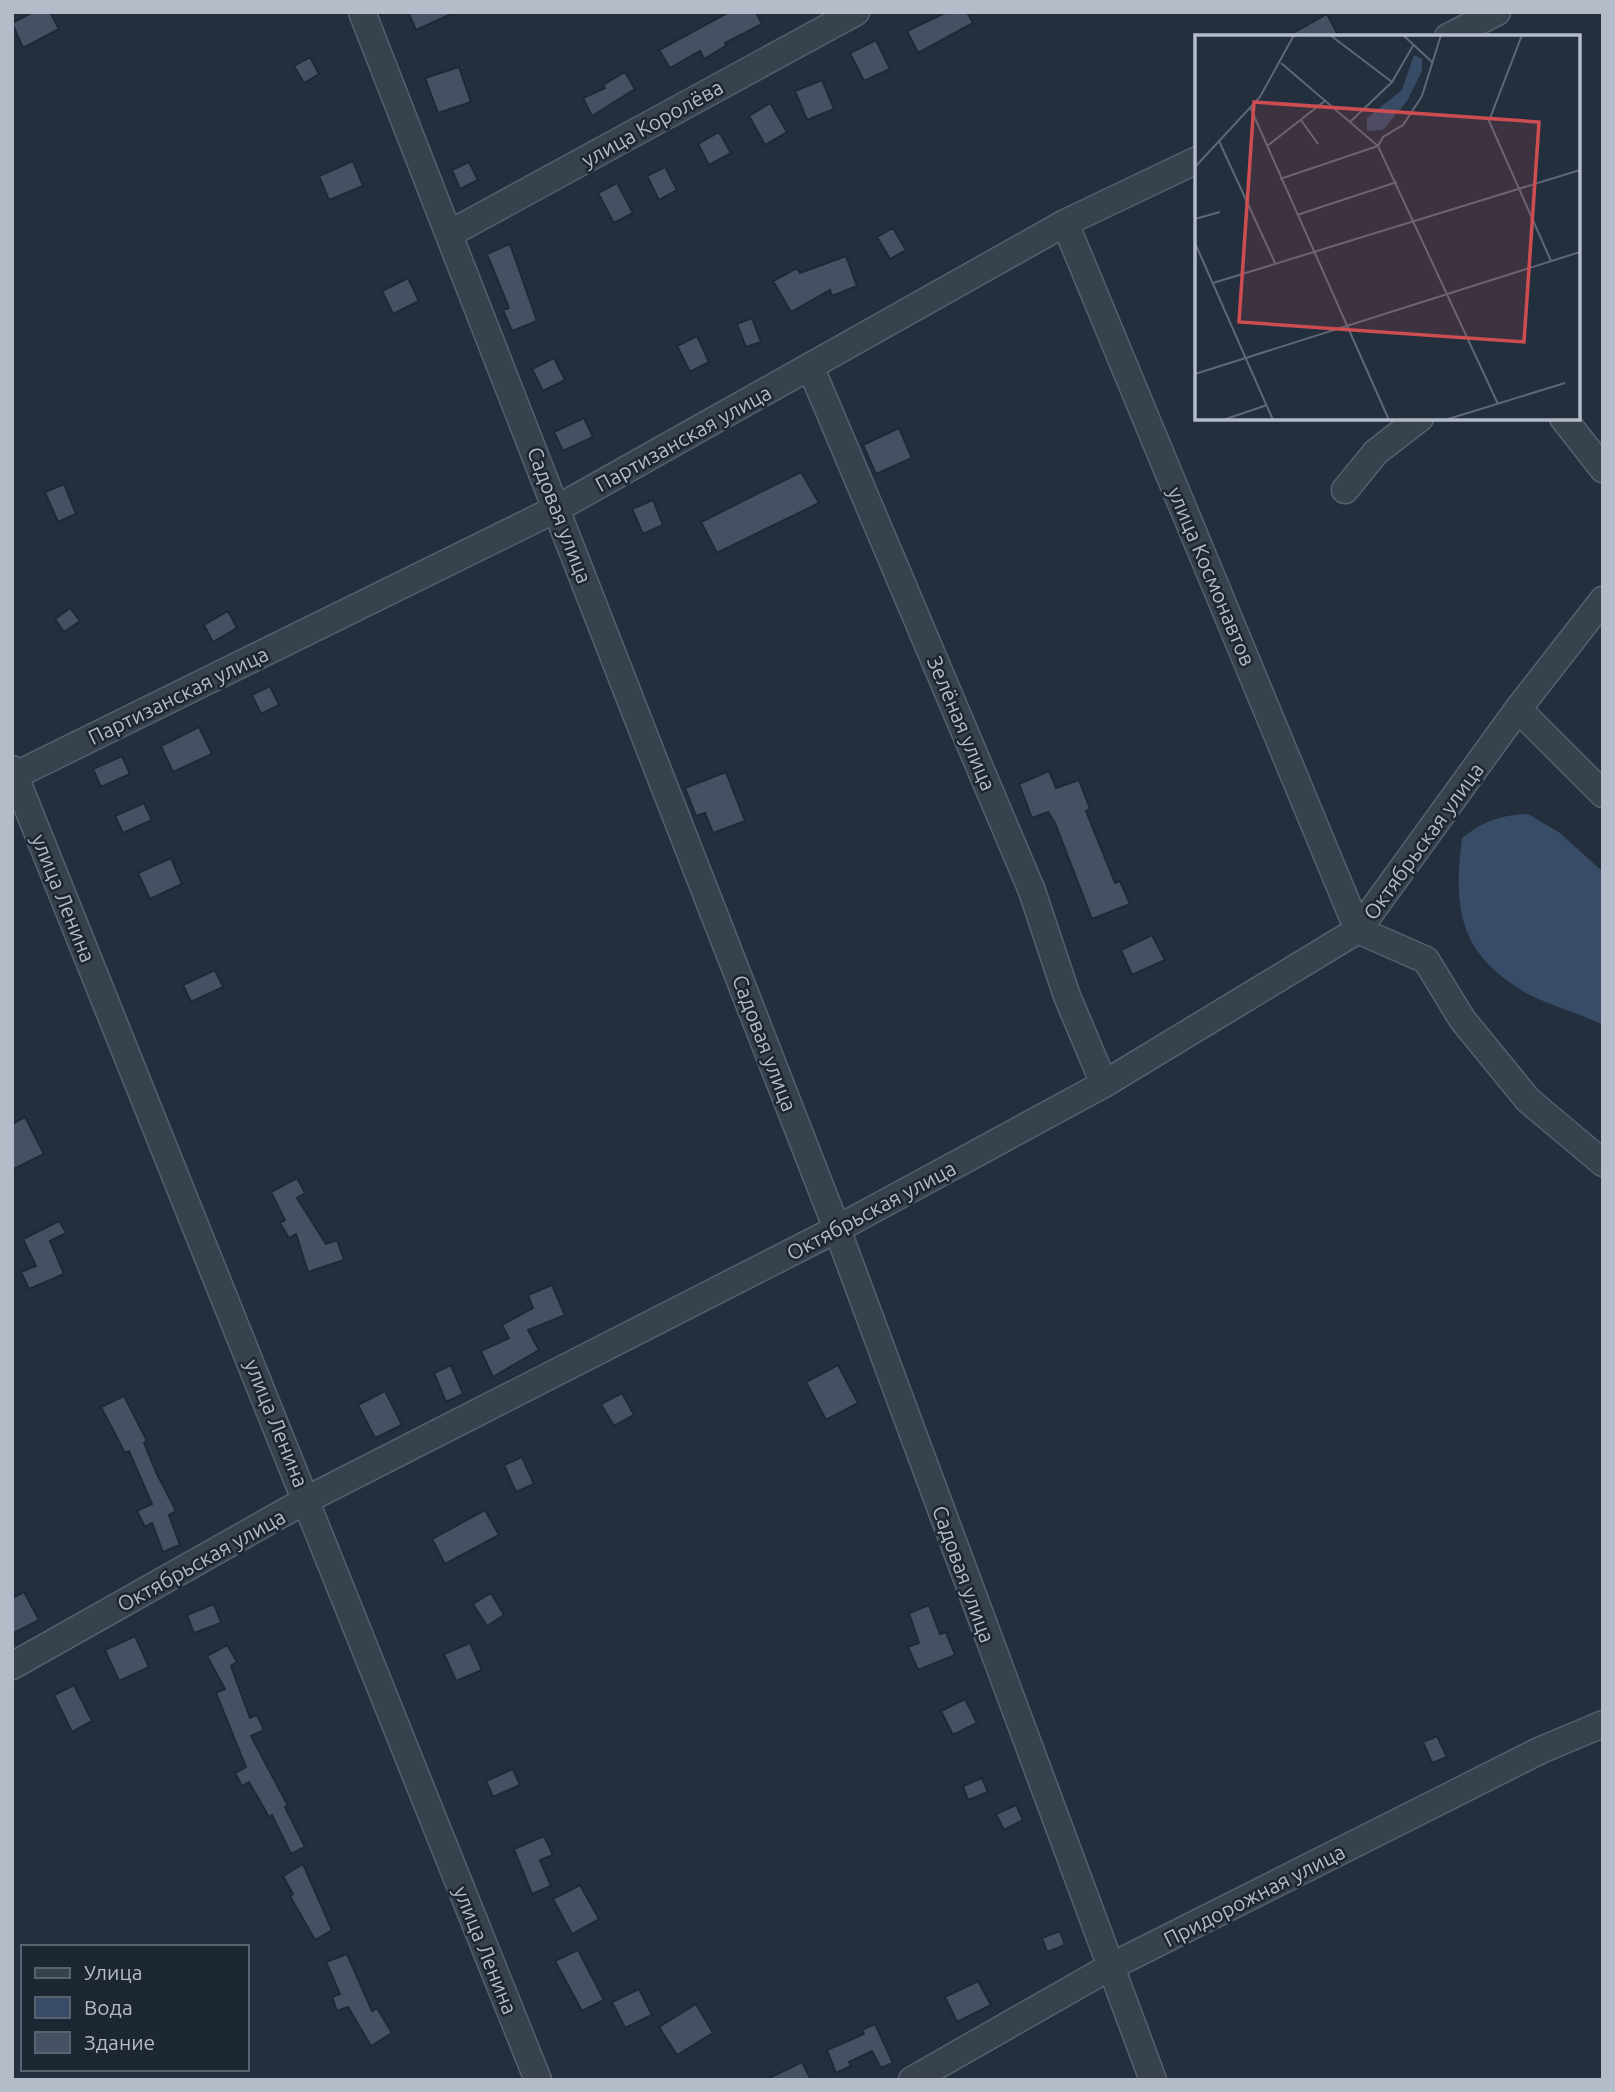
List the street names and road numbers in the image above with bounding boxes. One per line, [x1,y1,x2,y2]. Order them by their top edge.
street label: улица Королёва [577,74,727,172]
street label: Партизанская улица [591,380,775,496]
street label: Садовая улица [523,443,597,587]
street label: улица Космонавтов [1163,483,1261,669]
street label: Партизанская улица [84,641,272,749]
street label: Зелёная улица [923,652,1001,794]
street label: Октябрьская улица [1358,758,1488,924]
street label: улица Ленина [27,830,101,966]
street label: Садовая улица [728,971,802,1115]
street label: Октябрьская улица [782,1155,960,1265]
street label: улица Ленина [240,1355,314,1491]
street label: Садовая улица [928,1502,1000,1646]
street label: Октябрьская улица [113,1504,289,1616]
street label: Придорожная улица [1159,1839,1349,1951]
street label: улица Ленина [449,1882,523,2018]

